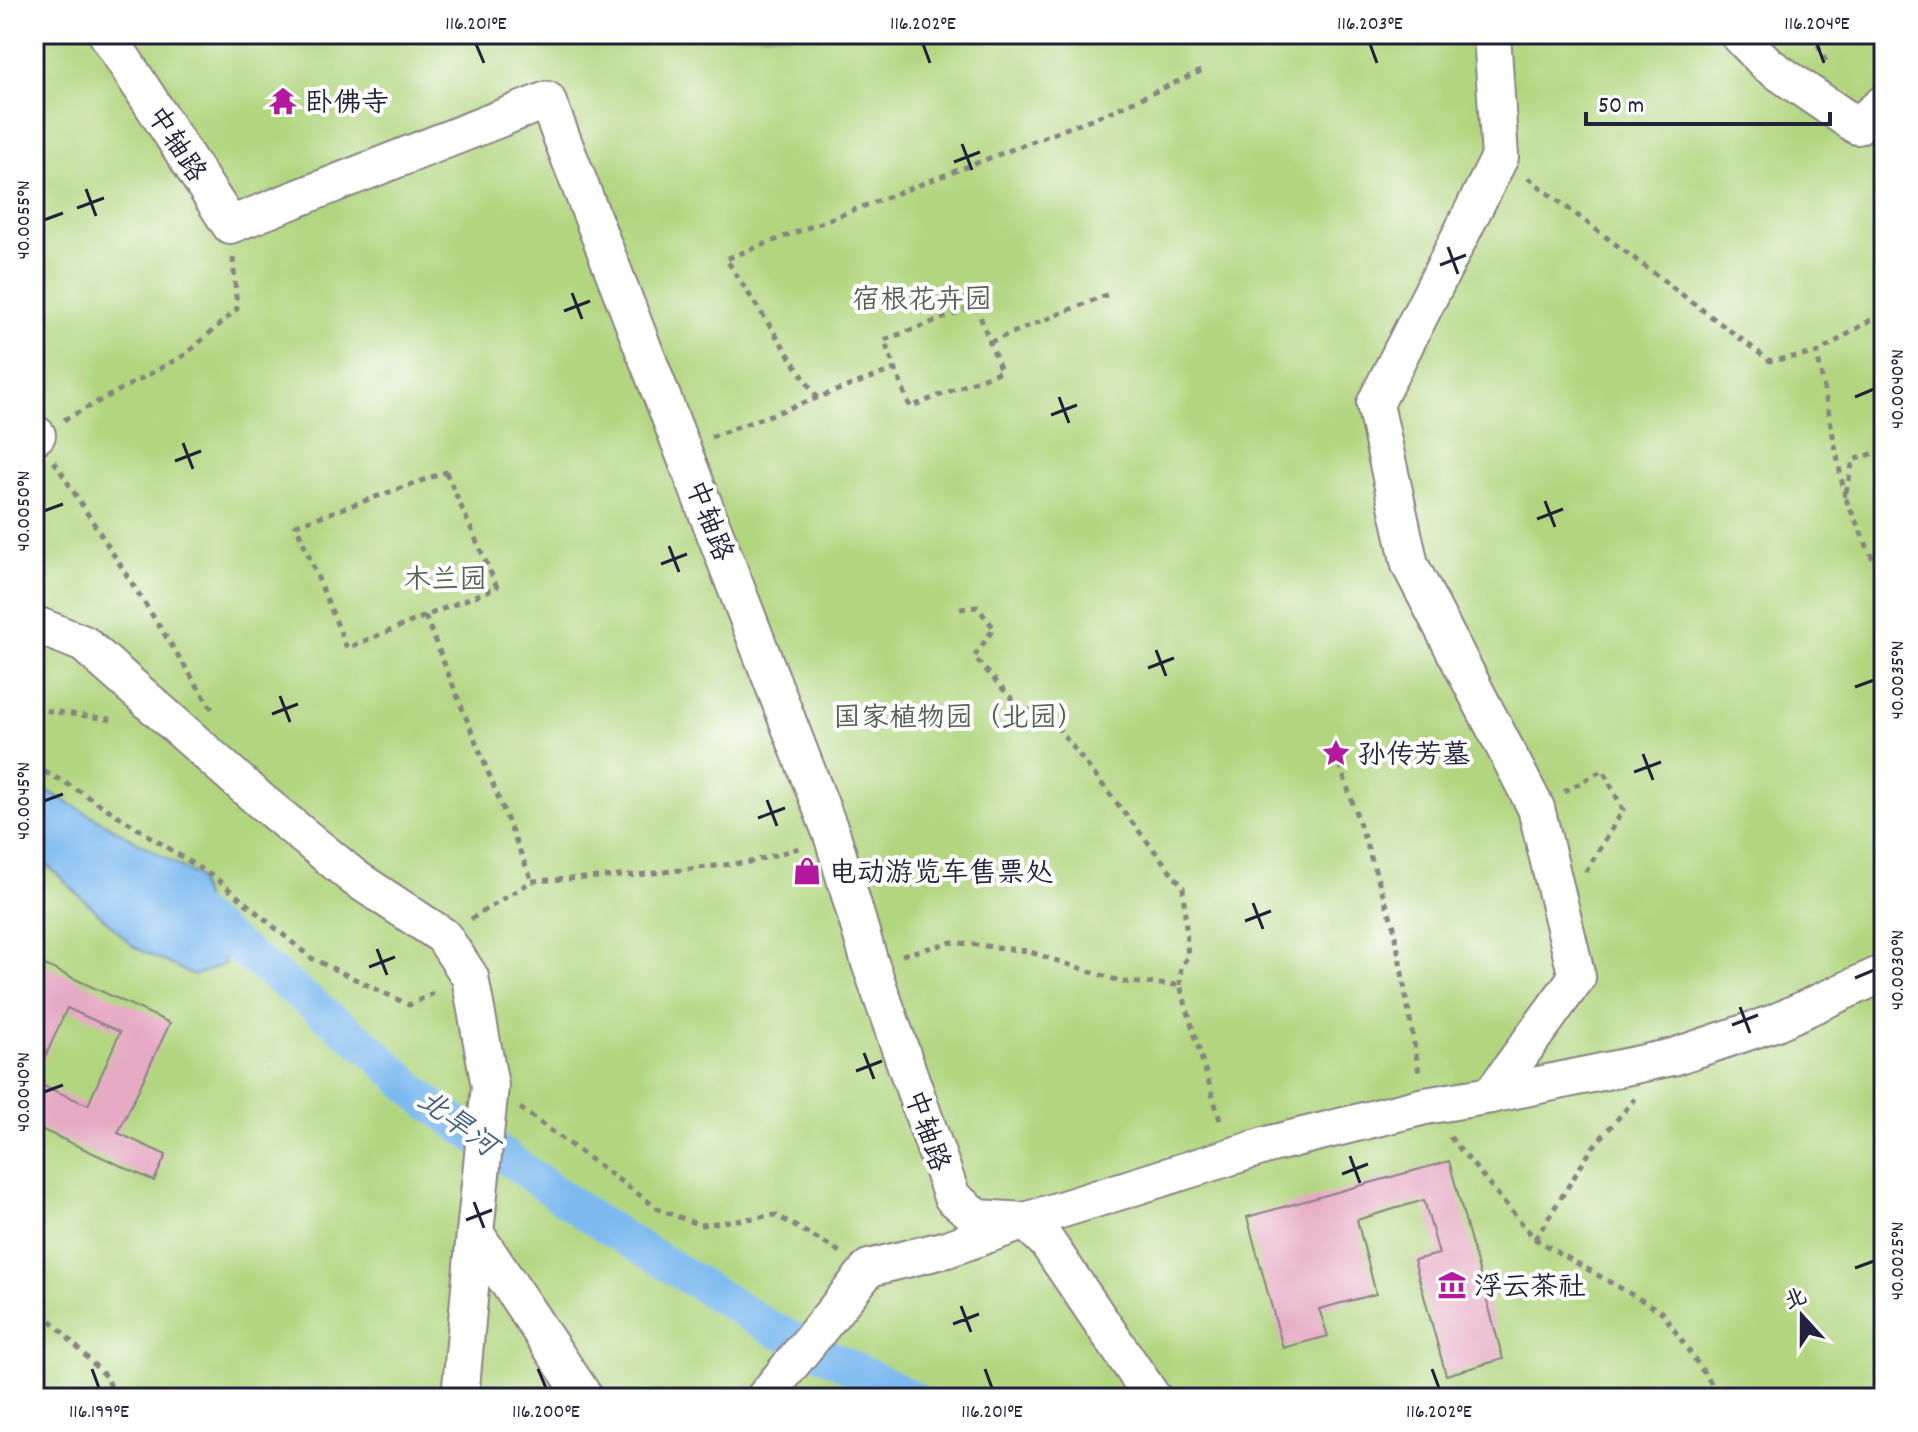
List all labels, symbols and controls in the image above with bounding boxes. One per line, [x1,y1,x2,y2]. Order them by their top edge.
text: 116.201°E [445,11,507,39]
text: 116.202°E [890,11,956,39]
text: 116.203°E [1337,11,1403,39]
text: 116.204°E [1784,11,1850,39]
scale bar [1586,76,1830,126]
temple icon: 卧佛寺 [268,86,298,116]
place label: 卧佛寺 [305,86,389,126]
text: 50 m [1598,90,1644,124]
street label: 中轴路 [134,100,213,192]
text: 40.0055°N [11,180,39,260]
park label: 宿根花卉园 [852,283,992,323]
text: 40.0040°N [1885,349,1913,429]
text: 40.0050°N [11,471,39,551]
street label: 中轴路 [673,475,740,568]
park label: 木兰园 [403,563,487,603]
text: 40.0035°N [1885,641,1913,719]
park label: 国家植物园（北园） [833,701,1085,741]
place icon: 孙传芳墓 [1321,738,1351,768]
place label: 孙传芳墓 [1358,738,1470,778]
text: 40.0045°N [11,762,39,840]
shop icon: 电动游览车售票处 [792,856,822,886]
place label: 电动游览车售票处 [829,856,1053,896]
text: 40.0030°N [1885,930,1913,1010]
text: 40.0040°N [11,1052,39,1132]
water label: 北旱河 [406,1081,508,1173]
street label: 中轴路 [892,1085,957,1178]
text: 40.0025°N [1885,1222,1913,1300]
museum icon: 浮云茶社 [1437,1270,1467,1300]
place label: 浮云茶社 [1474,1270,1586,1310]
north arrow [1762,1276,1842,1356]
text: 北 [1780,1282,1812,1319]
text: 116.199°E [69,1399,129,1427]
text: 116.200°E [512,1399,580,1427]
text: 116.201°E [961,1399,1023,1427]
text: 116.202°E [1406,1399,1472,1427]

